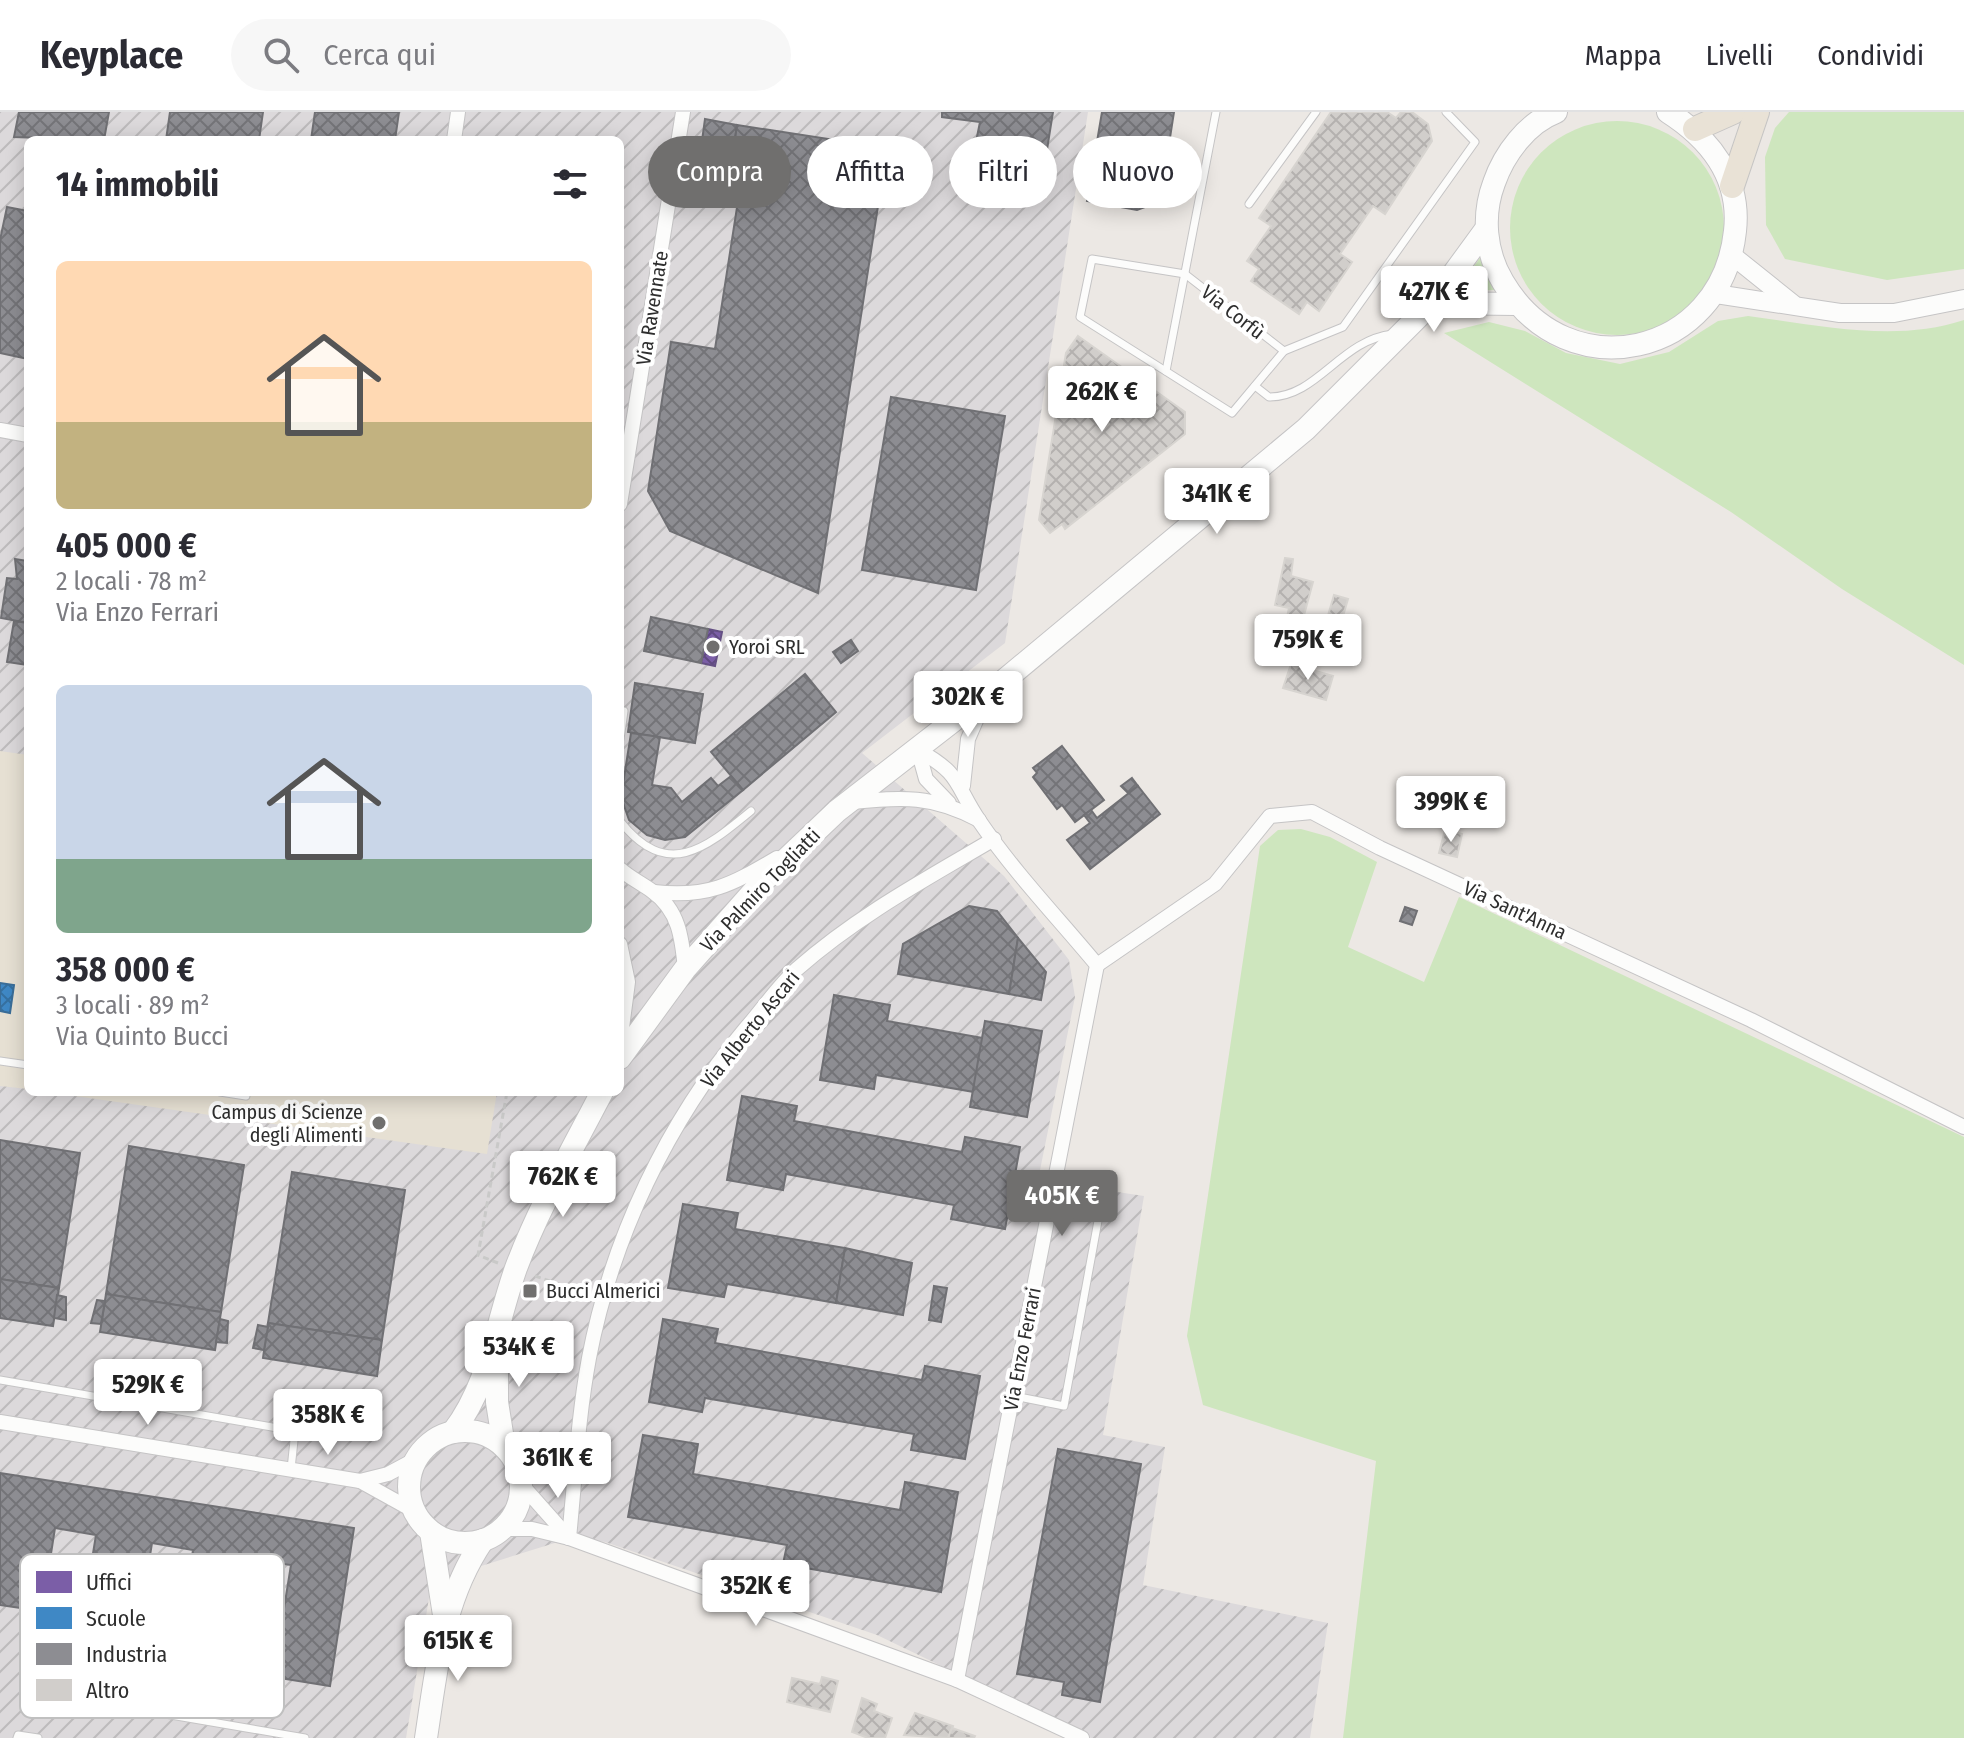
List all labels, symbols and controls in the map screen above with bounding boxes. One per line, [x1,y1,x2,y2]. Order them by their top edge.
search box [231,19,791,91]
text: Keyplace [40,32,183,78]
icon: search [259,33,303,77]
text: Cerca qui [323,37,436,73]
text: Mappa [1585,39,1662,72]
text: Livelli [1706,39,1773,72]
text: Condividi [1817,39,1924,72]
chip: Compra [648,136,791,208]
chip: Affitta [807,136,933,208]
chip: Filtri [949,136,1057,208]
chip: Nuovo [1073,136,1202,208]
icon: filters [548,162,592,206]
text: 14 immobili [56,164,219,205]
street label: Via Ravennate [631,249,673,367]
pin: 427K € [1369,266,1499,334]
text: 427K € [1399,276,1469,307]
street label: Via Corfù [1197,280,1269,344]
icon: home [252,313,396,457]
pin: 262K € [1037,366,1167,434]
text: 262K € [1066,376,1138,407]
pin: 341K € [1152,468,1282,536]
text: 341K € [1182,478,1252,509]
text: 405 000 € [56,525,197,566]
text: 2 locali · 78 m² [56,566,207,597]
text: Via Enzo Ferrari [56,597,219,628]
pin: 759K € [1243,614,1373,682]
text: 759K € [1272,624,1344,655]
place label: Yoroi SRL [729,635,805,659]
marker: Yoroi SRL [704,638,722,656]
pin: 302K € [903,671,1033,739]
text: 302K € [932,681,1004,712]
icon: home [252,737,396,881]
pin: 399K € [1386,776,1516,844]
text: 399K € [1414,786,1488,817]
street label: Via Palmiro Togliatti [695,823,825,957]
street label: Via Sant'Anna [1460,876,1570,944]
text: 358 000 € [56,949,195,990]
street label: Via Alberto Ascari [695,966,805,1092]
text: 3 locali · 89 m² [56,990,209,1021]
text: Via Quinto Bucci [56,1021,229,1052]
place label: Campus di Scienze degli Alimenti [211,1100,363,1147]
marker: Campus di Scienze degli Alimenti [370,1114,388,1132]
pin: 762K € [498,1151,628,1219]
text: 762K € [528,1161,598,1192]
pin: 405K € [997,1170,1127,1238]
text: 405K € [1025,1180,1099,1211]
place label: Bucci Almerici [546,1279,661,1303]
marker: Bucci Almerici [521,1282,539,1300]
street label: Via Enzo Ferrari [998,1285,1046,1413]
pin: 534K € [454,1321,584,1389]
text: 534K € [483,1331,555,1362]
pin: 529K € [83,1359,213,1427]
text: 529K € [112,1369,184,1400]
pin: 358K € [263,1389,393,1457]
text: 358K € [291,1399,365,1430]
pin: 361K € [493,1432,623,1500]
text: 361K € [523,1442,593,1473]
legend [20,1554,284,1718]
pin: 352K € [691,1560,821,1628]
text: Uffici [86,1569,132,1596]
text: 352K € [720,1570,792,1601]
text: Scuole [86,1605,146,1632]
pin: 615K € [393,1615,523,1683]
text: 615K € [423,1625,493,1656]
text: Industria [86,1641,167,1668]
text: Altro [86,1677,129,1704]

